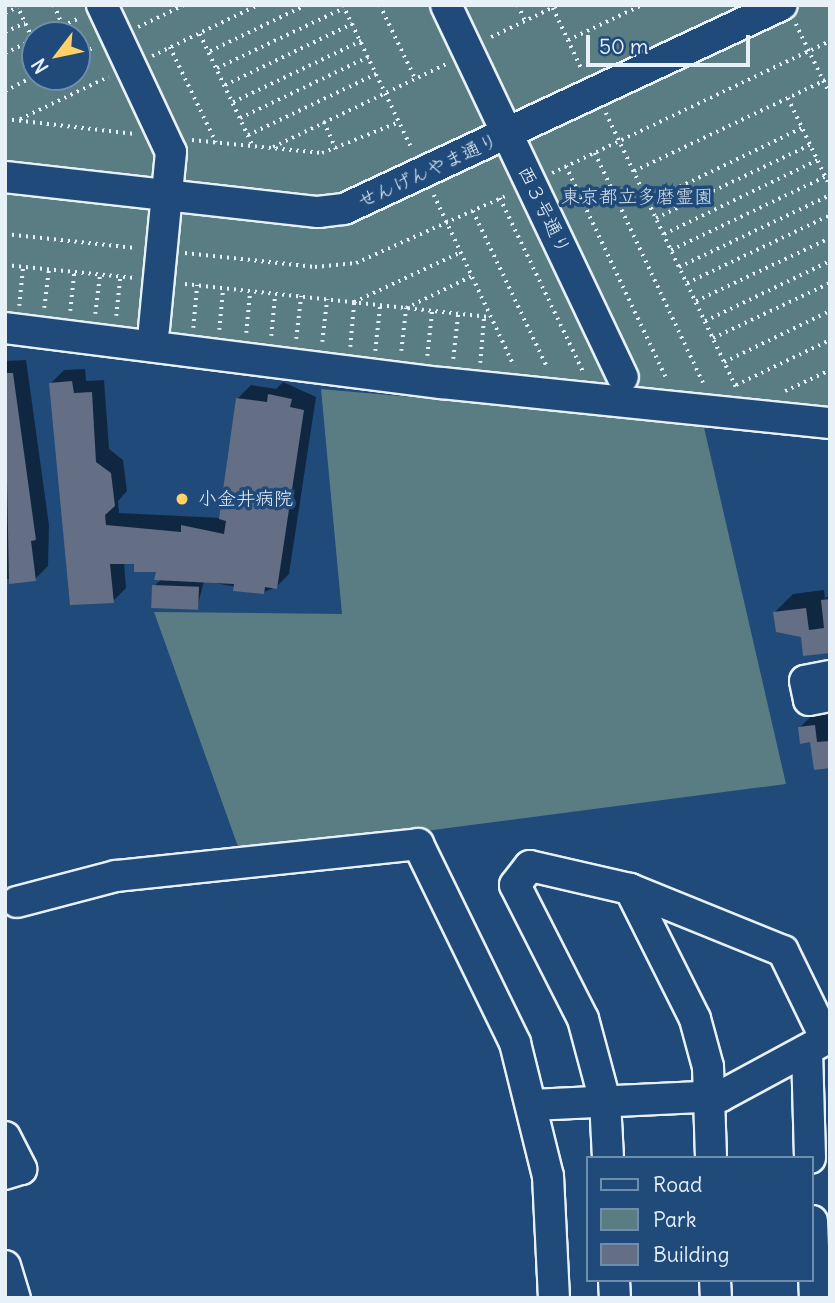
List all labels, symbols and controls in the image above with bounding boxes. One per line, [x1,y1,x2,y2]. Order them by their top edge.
north arrow [21,21,91,91]
scale bar [590,21,754,65]
text: 50 m [599,33,648,60]
text: N [26,54,54,78]
street label: せんげんやま通り [354,129,502,213]
street label: 西３号通り [513,162,575,258]
park label: 東京都立多磨霊園 [561,186,713,208]
place label: 小金井病院 [198,488,293,510]
marker: 小金井病院 [172,489,192,509]
legend [586,1156,814,1282]
text: Road [653,1171,702,1198]
text: Park [653,1206,696,1233]
text: Building [653,1241,729,1268]

